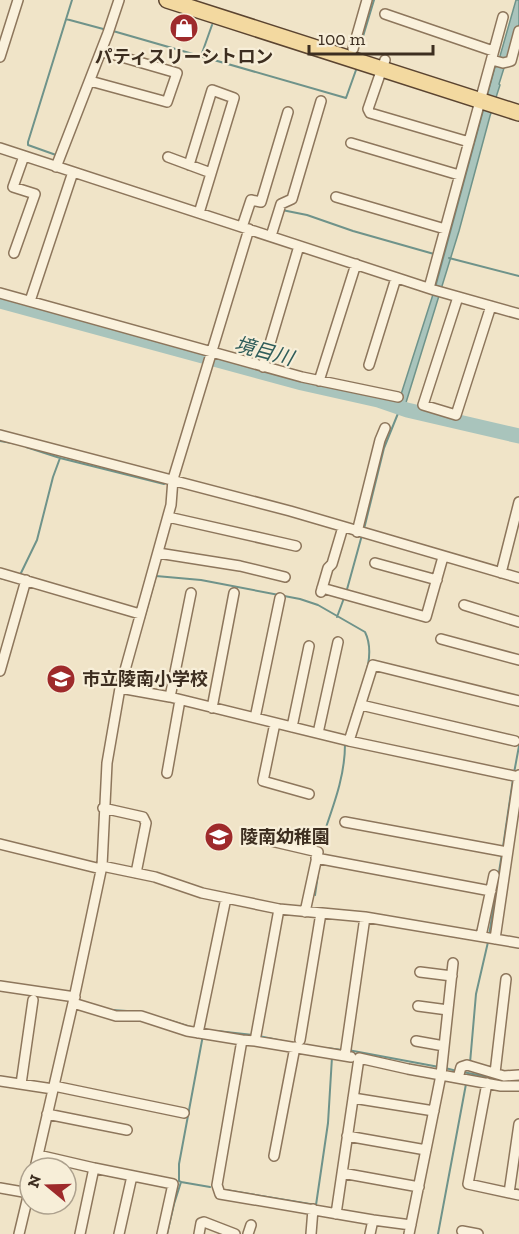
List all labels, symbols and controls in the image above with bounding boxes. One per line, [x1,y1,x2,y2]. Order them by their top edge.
shop icon: パティスリーシトロン [168,12,200,44]
scale bar [309,18,434,56]
text: 100 m [318,28,366,50]
place label: パティスリーシトロン [95,46,273,68]
water label: 境目川 [232,332,298,371]
school or university icon: 市立陵南小学校 [45,663,77,695]
place label: 市立陵南小学校 [82,668,208,690]
school or university icon: 陵南幼稚園 [203,821,235,853]
place label: 陵南幼稚園 [240,826,330,848]
north arrow [18,1156,78,1216]
text: N [23,1172,45,1190]

